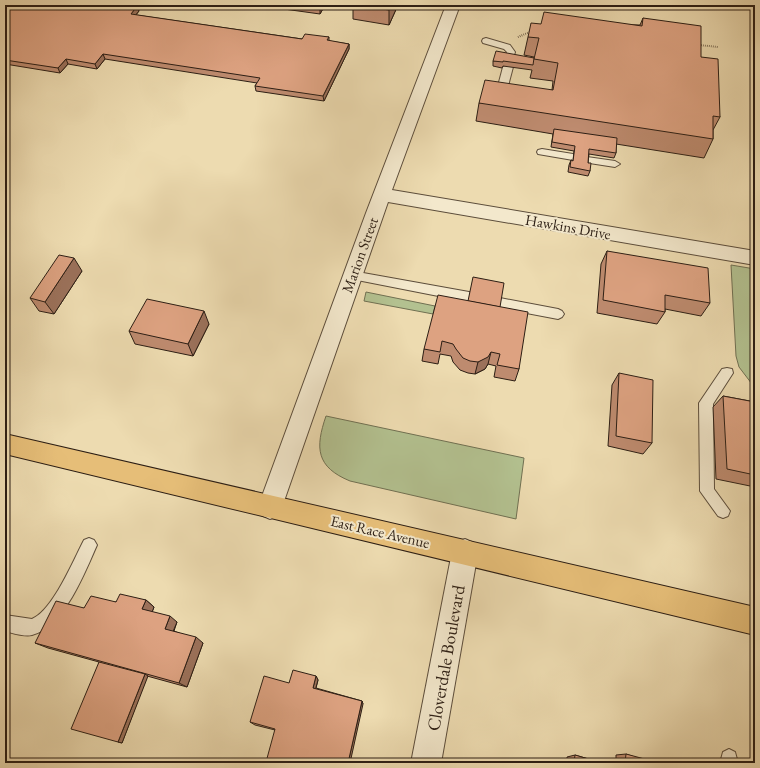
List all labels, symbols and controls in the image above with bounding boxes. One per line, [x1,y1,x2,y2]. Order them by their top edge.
street label: Hawkins Drive [524,210,613,243]
street label: Marion Street [337,214,382,295]
street label: East Race Avenue [329,511,432,552]
street label: Cloverdale Boulevard [421,582,470,733]

